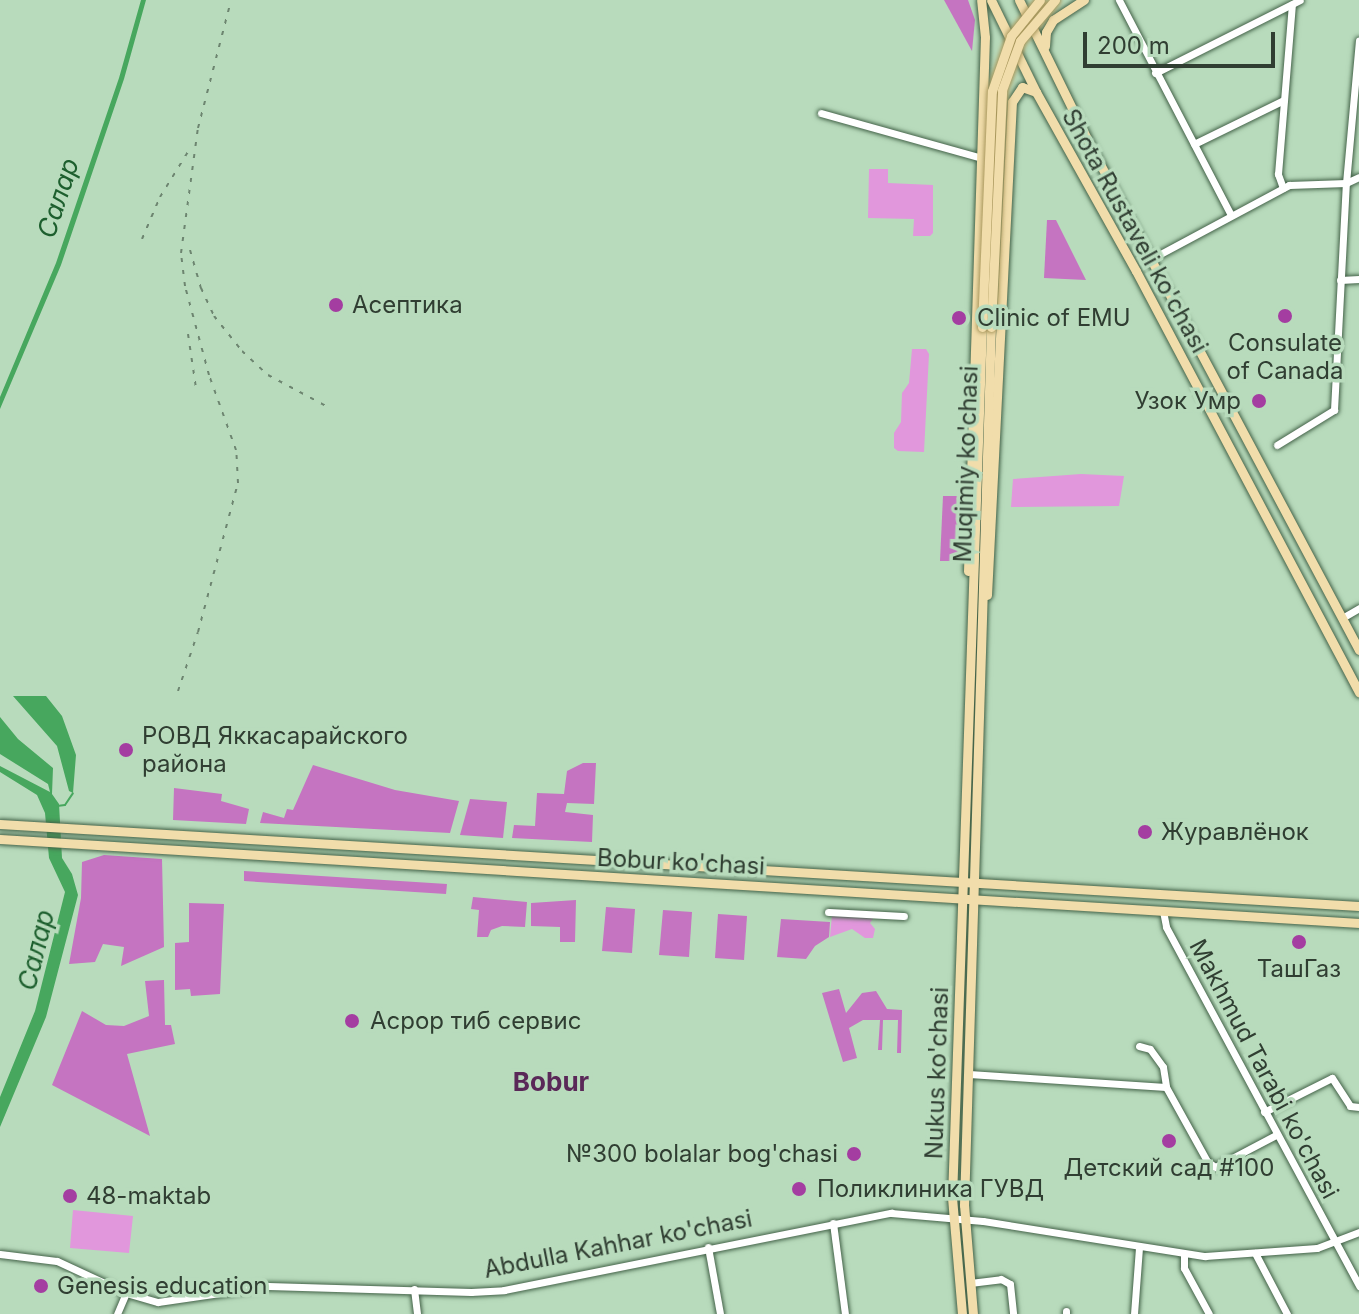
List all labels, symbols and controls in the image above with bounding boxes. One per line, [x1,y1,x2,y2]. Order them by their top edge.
scale bar [1087,16,1279,66]
text: 200 m [1097,31,1170,60]
street label: Shota Rustaveli ko'chasi [1056,104,1214,358]
water label: Салар [31,154,85,242]
place label: Асептика [352,291,463,319]
marker: Асептика [327,296,345,314]
place label: Clinic of EMU [977,304,1131,332]
marker: Clinic of EMU [948,307,970,329]
marker: Consulate of Canada [1276,307,1294,325]
place label: Consulate of Canada [1227,329,1343,385]
street label: Muqimiy ko'chasi [948,365,984,563]
place label: Узок Умр [1134,387,1241,415]
marker: Узок Умр [1248,390,1270,412]
place label: РОВД Яккасарайского района [142,722,408,778]
marker: РОВД Яккасарайского района [117,741,135,759]
place label: Журавлёнок [1161,818,1309,846]
marker: Журавлёнок [1136,823,1154,841]
street label: Bobur ko'chasi [596,843,766,881]
water label: Салар [11,907,61,993]
marker: ТашГаз [1290,933,1308,951]
street label: Makhmud Tarabi ko'chasi [1183,934,1345,1204]
place label: ТашГаз [1257,955,1341,983]
street label: Nukus ko'chasi [920,986,954,1160]
place label: Асрор тиб сервис [370,1007,581,1035]
marker: Асрор тиб сервис [341,1010,363,1032]
district label: Bobur [513,1066,589,1098]
marker: Детский сад #100 [1160,1132,1178,1150]
place label: №300 bolalar bog'chasi [566,1140,838,1168]
marker: №300 bolalar bog'chasi [845,1145,863,1163]
place label: Детский сад #100 [1064,1154,1274,1182]
place label: Поликлиника ГУВД [817,1175,1044,1203]
marker: Поликлиника ГУВД [788,1178,810,1200]
place label: 48-maktab [86,1182,211,1210]
marker: 48-maktab [61,1187,79,1205]
street label: Abdulla Kahhar ko'chasi [481,1204,755,1284]
place label: Genesis education [57,1272,268,1300]
marker: Genesis education [32,1277,50,1295]

